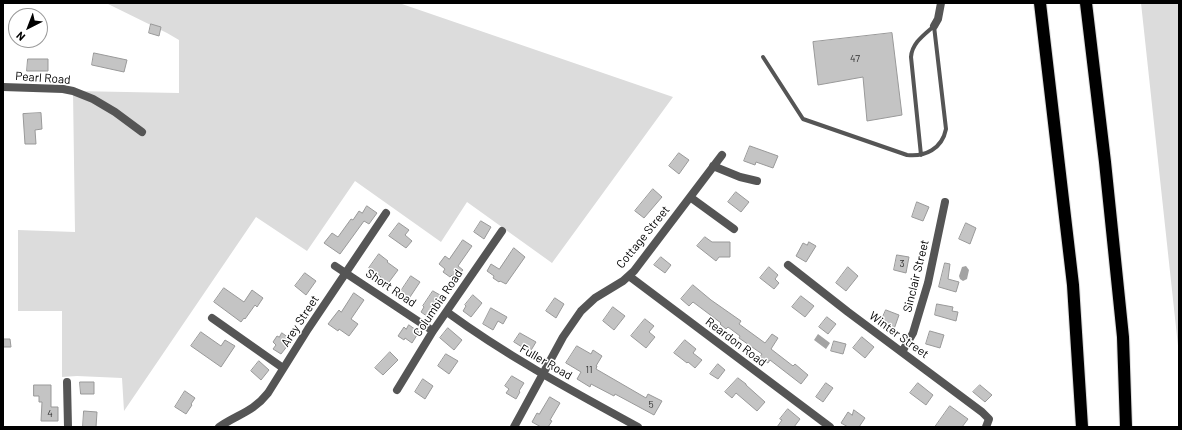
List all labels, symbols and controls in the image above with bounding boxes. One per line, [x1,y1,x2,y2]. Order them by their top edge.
north arrow [8,8,48,48]
text: N [13,29,27,44]
house number: 47 [850,53,860,65]
street label: Pearl Road [15,69,71,87]
street label: Cottage Street [613,203,673,271]
street label: Sinclair Street [900,238,932,314]
house number: 3 [899,258,905,270]
street label: Short Road [363,266,419,310]
street label: Columbia Road [410,267,466,339]
street label: Arey Street [278,293,322,349]
street label: Winter Street [866,309,932,361]
street label: Reardon Road [703,314,769,370]
street label: Fuller Road [517,341,575,383]
house number: 11 [585,364,593,376]
house number: 5 [648,399,654,411]
house number: 4 [47,408,53,420]

